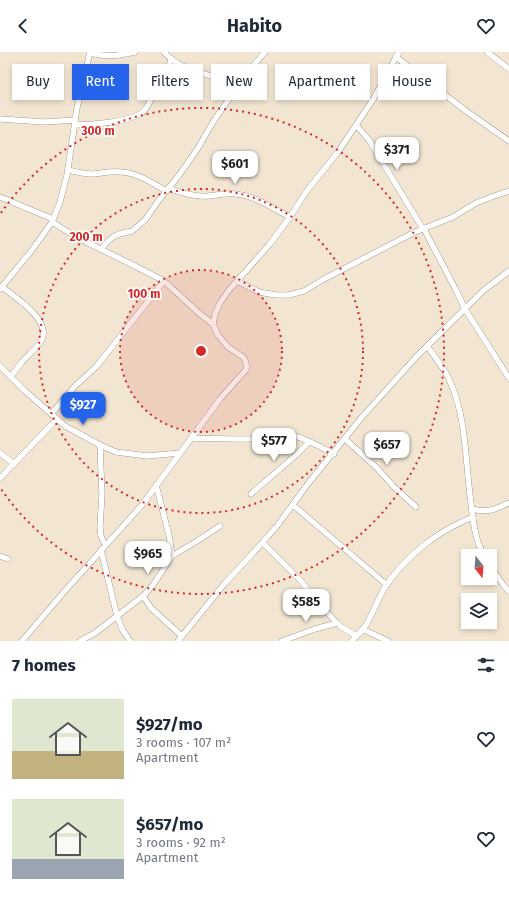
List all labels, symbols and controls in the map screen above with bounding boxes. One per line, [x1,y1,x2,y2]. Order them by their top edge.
icon: back [12,15,34,37]
text: Habito [227,15,282,37]
icon: heart [475,15,497,37]
chip: Buy [12,64,64,100]
chip: Rent [72,64,129,100]
chip: Filters [137,64,203,100]
chip: New [211,64,267,100]
chip: Apartment [275,64,370,100]
chip: House [378,64,446,100]
text: 300 m [80,124,115,138]
pin: $371 [373,137,421,171]
text: $371 [384,142,410,157]
pin: $601 [211,151,259,185]
text: $601 [221,156,249,171]
text: 200 m [69,230,103,244]
text: 100 m [128,287,160,301]
centre of rings [194,344,208,358]
pin: $927 [59,392,107,426]
text: $927 [70,397,96,412]
pin: $577 [250,428,298,462]
pin: $657 [363,432,411,466]
text: $577 [261,433,287,448]
text: $657 [373,437,401,452]
pin: $965 [124,541,172,575]
text: $965 [134,546,162,561]
north arrow [461,549,497,585]
map controls [461,549,497,629]
pin: $585 [282,589,330,623]
button: layers [461,593,497,629]
text: $585 [292,594,320,609]
icon: filters [475,654,497,676]
text: 7 homes [12,655,76,676]
text: $927/mo [136,714,203,735]
icon: home [44,715,92,763]
icon: heart [475,728,497,750]
text: 3 rooms · 107 m² [136,735,231,750]
text: Apartment [136,750,198,765]
text: $657/mo [136,814,203,835]
icon: home [44,815,92,863]
icon: heart [475,828,497,850]
text: 3 rooms · 92 m² [136,835,226,850]
text: Apartment [136,850,198,865]

